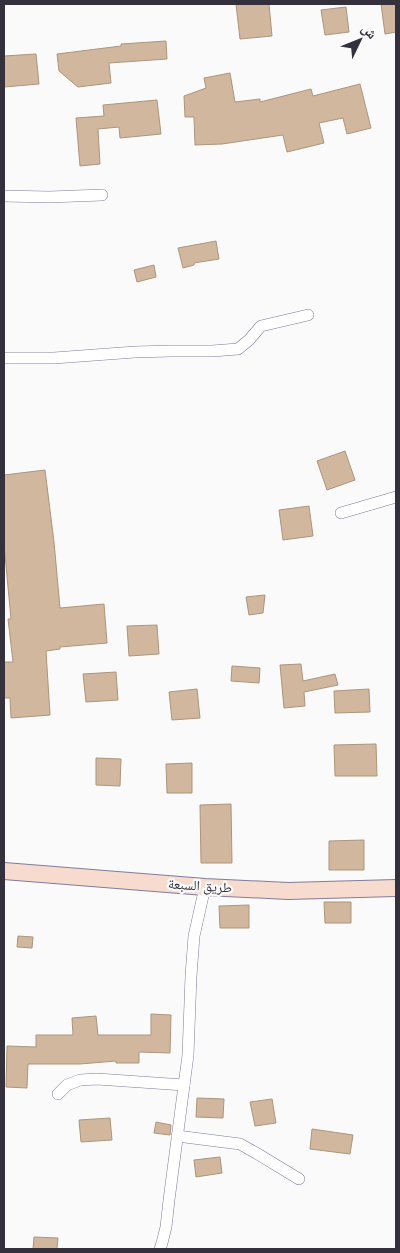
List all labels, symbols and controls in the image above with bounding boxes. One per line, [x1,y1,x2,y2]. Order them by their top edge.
north arrow [335,15,385,65]
text: ش [358,21,380,43]
street label: طريق السبعة [167,876,232,898]

